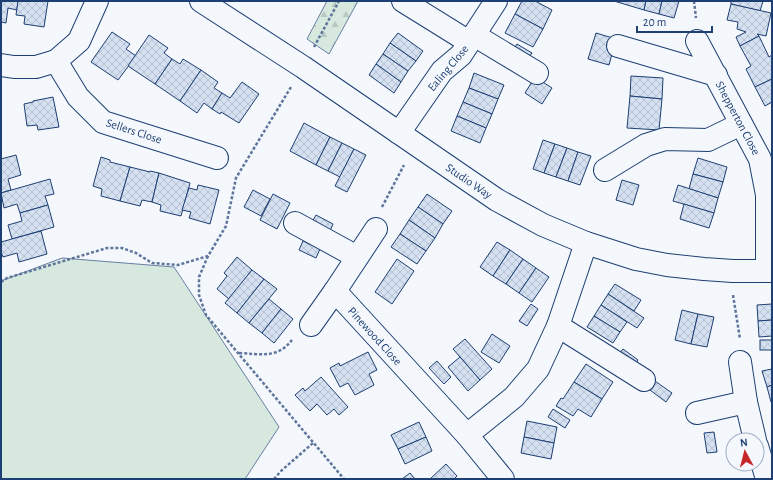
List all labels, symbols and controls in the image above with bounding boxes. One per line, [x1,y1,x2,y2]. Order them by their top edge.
scale bar [637,8,712,34]
text: 20 m [643,16,666,28]
street label: Ealing Close [425,43,471,93]
street label: Shepperton Close [714,79,762,157]
street label: Sellers Close [105,116,163,146]
street label: Studio Way [443,161,494,202]
street label: Pinewood Close [346,305,404,367]
north arrow [725,432,765,472]
text: N [739,437,748,448]

